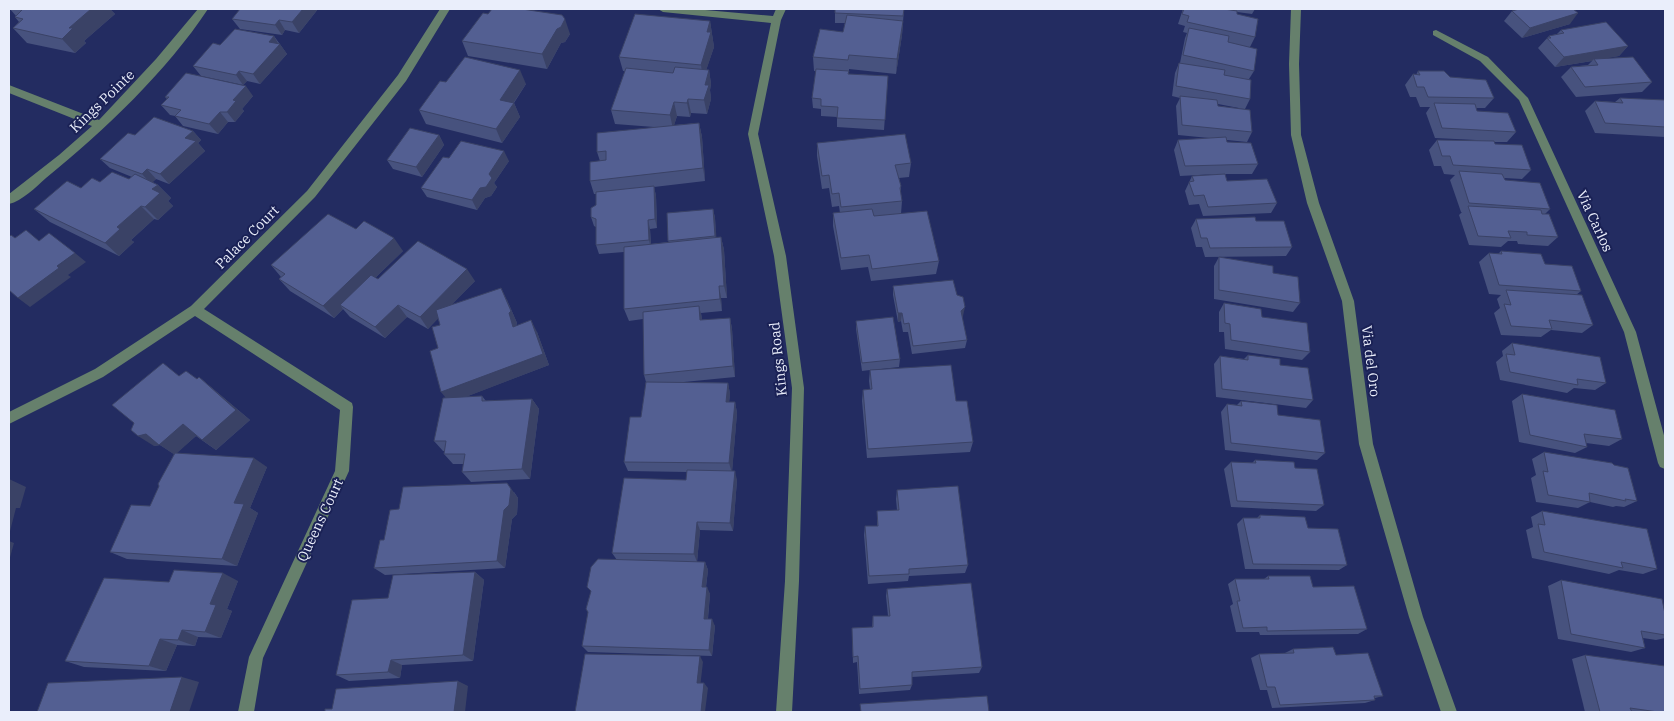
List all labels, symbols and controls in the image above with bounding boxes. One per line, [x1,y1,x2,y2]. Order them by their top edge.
street label: Kings Pointe [66,66,138,136]
street label: Via Carlos [1573,187,1617,255]
street label: Palace Court [211,201,283,273]
street label: Kings Road [765,321,791,397]
street label: Via del Oro [1358,324,1384,398]
street label: Queens Court [293,476,347,564]

